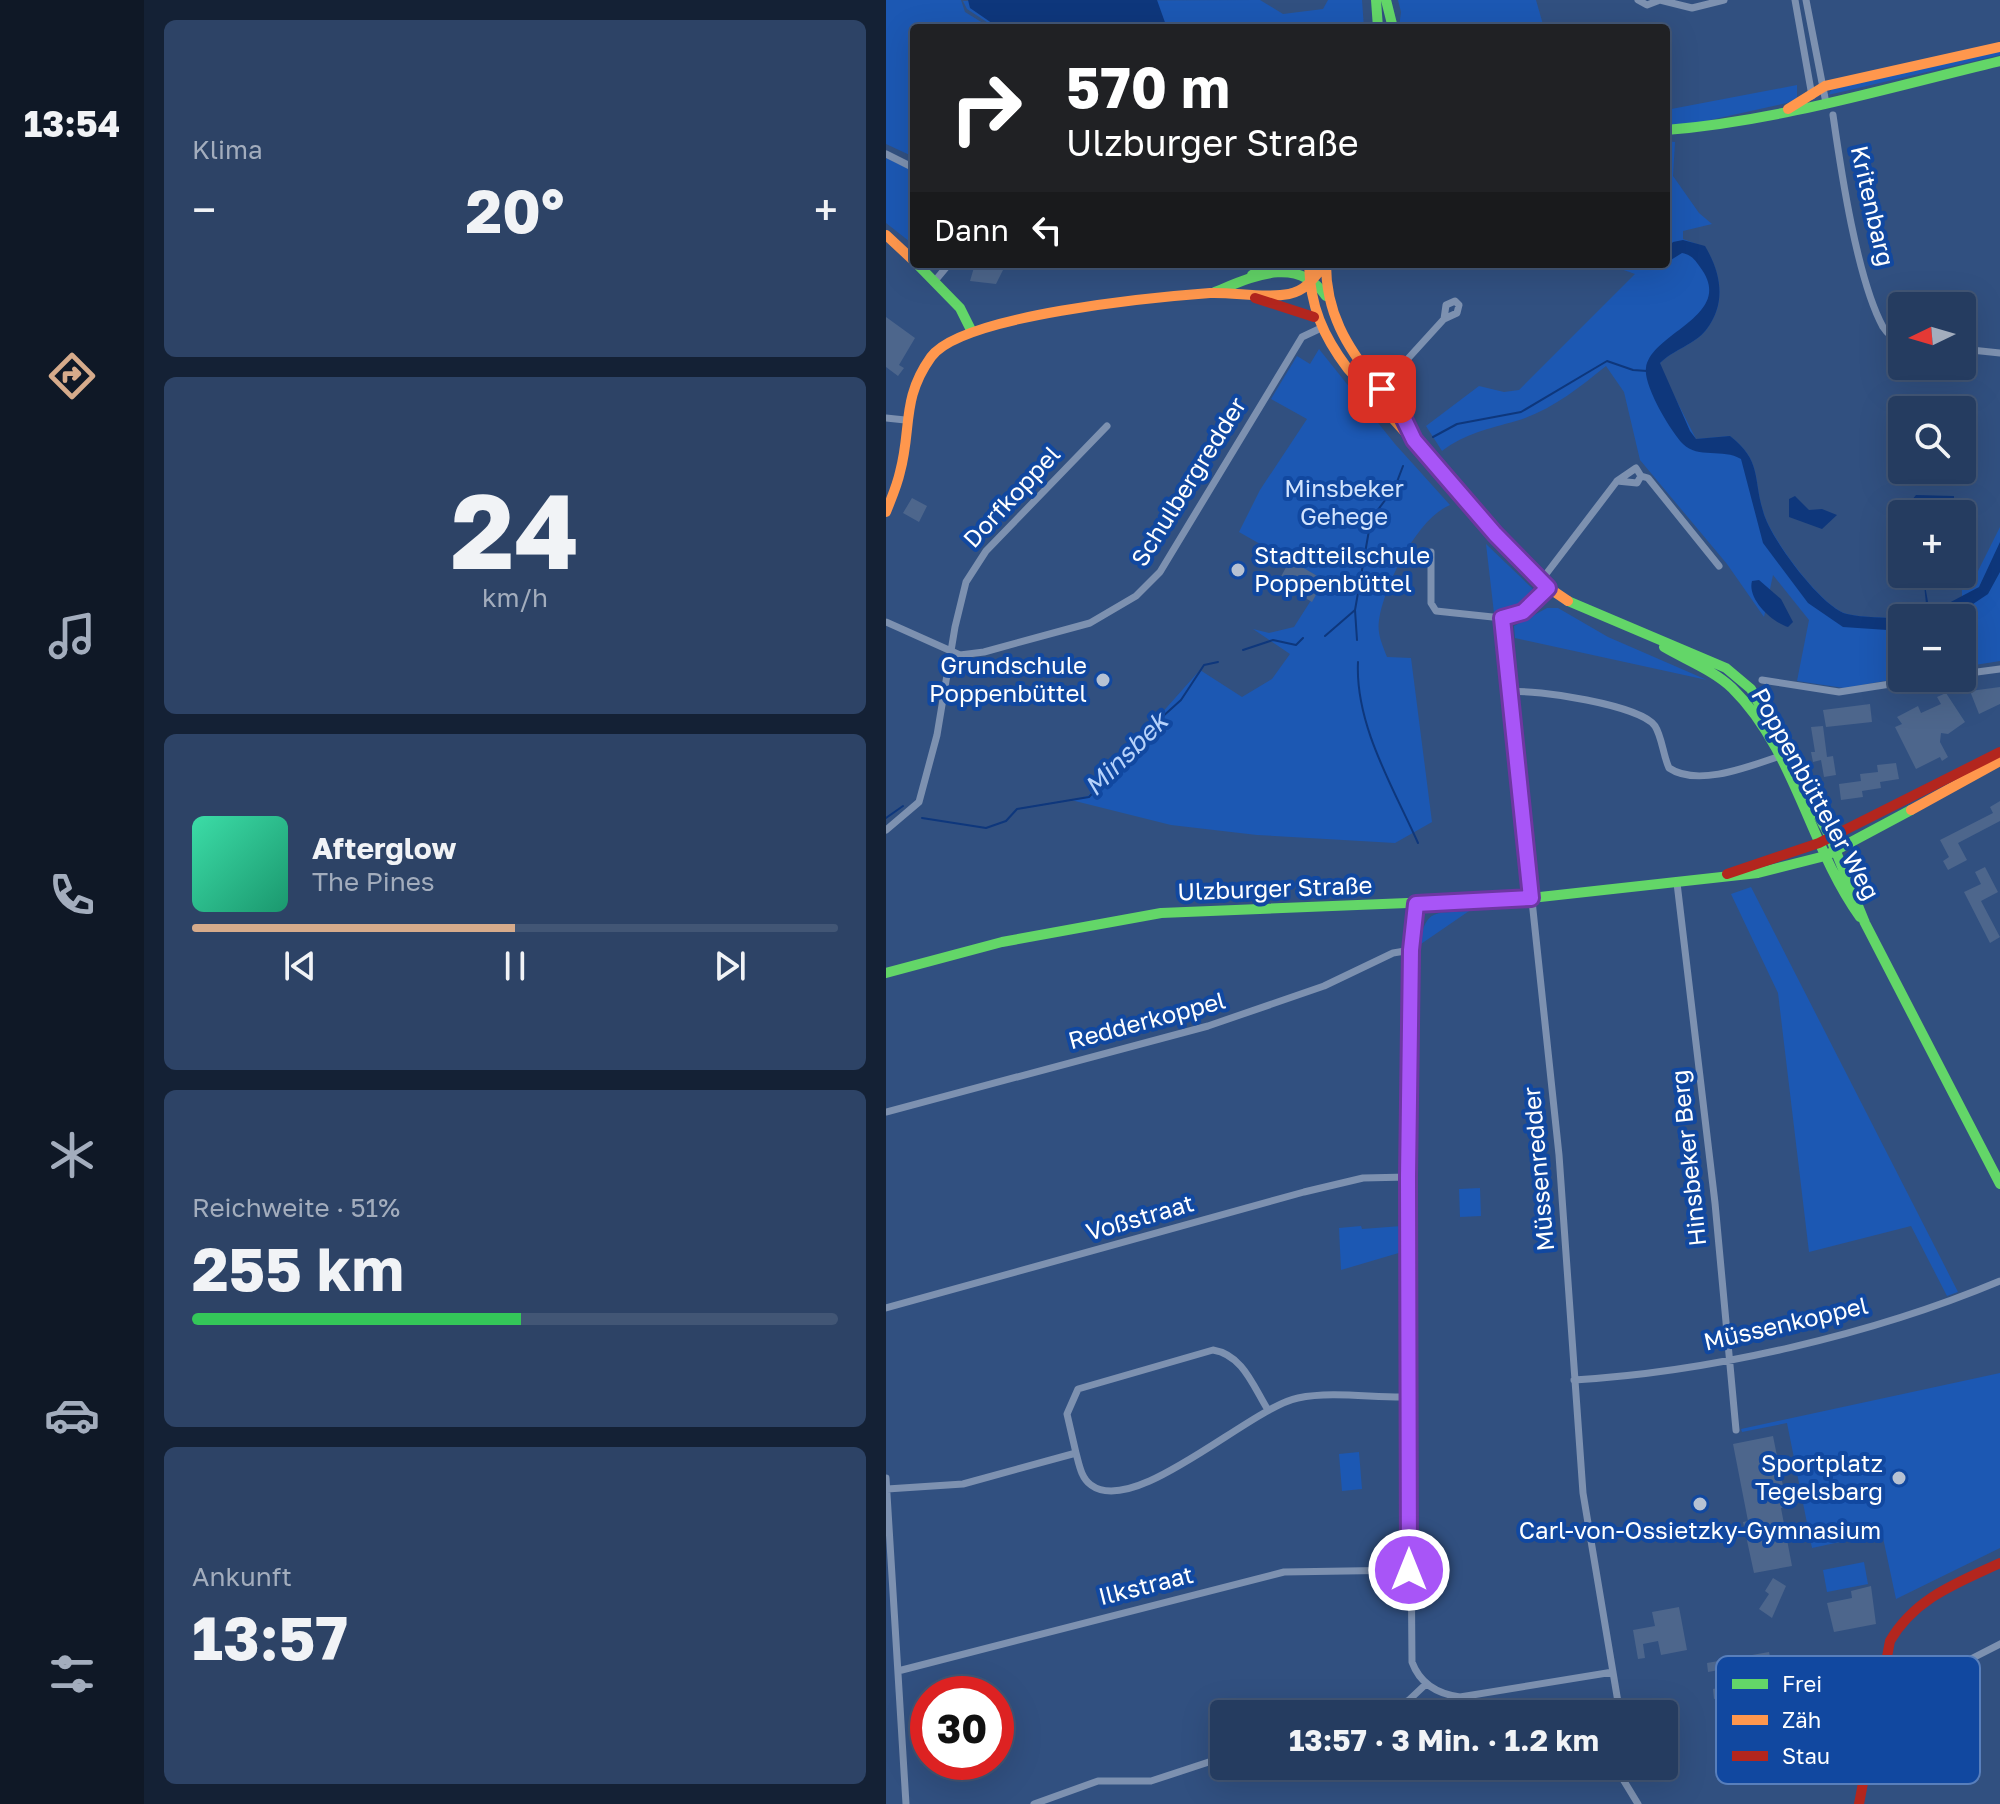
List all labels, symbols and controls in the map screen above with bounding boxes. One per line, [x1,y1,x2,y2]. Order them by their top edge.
text: 570 m [1066,53,1230,120]
icon: right [934,56,1038,160]
text: 13:54 [24,102,120,145]
text: Ulzburger Straße [1066,121,1359,164]
text: Klima [192,134,263,165]
street label: Kritenbarg [1846,143,1901,269]
text: 20° [466,174,565,246]
text: − [192,183,216,236]
text: + [814,183,838,236]
icon: left [1025,208,1069,252]
text: Dann [934,212,1009,248]
north arrow [1888,292,1976,380]
map controls [1888,292,1976,692]
icon: directions [44,348,100,404]
pin [1348,355,1416,423]
icon: arrive [1360,367,1404,411]
street label: Schulbergredder [1124,391,1251,571]
button: search [1888,396,1976,484]
street label: Dorfkoppel [957,439,1065,553]
text: 24 [451,467,579,592]
park label: Minsbeker Gehege [1284,473,1404,530]
button: + [1888,500,1976,588]
place label: Stadtteilschule Poppenbüttel [1254,540,1430,597]
marker: Stadtteilschule Poppenbüttel [1229,561,1247,579]
text: km/h [482,582,548,613]
button: − [1888,604,1976,692]
icon: music [44,608,100,664]
place label: Grundschule Poppenbüttel [929,650,1087,707]
marker: Grundschule Poppenbüttel [1094,671,1112,689]
street label: Poppenbütteler Weg [1746,682,1887,904]
water label: Minsbek [1078,704,1175,802]
text: Afterglow [312,830,456,866]
text: The Pines [312,866,435,897]
icon: phone [44,867,100,923]
street label: Ulzburger Straße [1177,870,1373,905]
icon: previous [278,944,322,988]
icon: pause [493,944,537,988]
icon: next [708,944,752,988]
street label: Redderkoppel [1065,985,1228,1054]
street label: Hinsbeker Berg [1664,1069,1711,1248]
street label: Müssenredder [1516,1086,1559,1253]
icon: climate [44,1127,100,1183]
street label: Voßstraat [1082,1187,1197,1246]
text: Reichweite · 51% [192,1192,400,1223]
text: 255 km [192,1232,404,1304]
street label: Müssenkoppel [1701,1290,1871,1356]
icon: car [44,1387,100,1443]
place label: Sportplatz Tegelsbarg [1755,1448,1883,1505]
marker: Sportplatz Tegelsbarg [1890,1469,1908,1487]
marker: Carl-von-Ossietzky-Gymnasium [1691,1495,1709,1513]
place label: Carl-von-Ossietzky-Gymnasium [1519,1515,1881,1544]
position arrow [1367,1528,1451,1612]
street label: Ilkstraat [1095,1559,1196,1610]
text: Ankunft [192,1561,292,1592]
text: 13:57 [192,1601,348,1673]
icon: filters [44,1646,100,1702]
legend [1716,1656,1980,1784]
text: Frei [1782,1670,1822,1697]
speed limit sign: 30 [910,1676,1014,1780]
text: Zäh [1782,1706,1821,1733]
text: 13:57 · 3 Min. · 1.2 km [1289,1722,1599,1758]
text: Stau [1782,1742,1830,1769]

